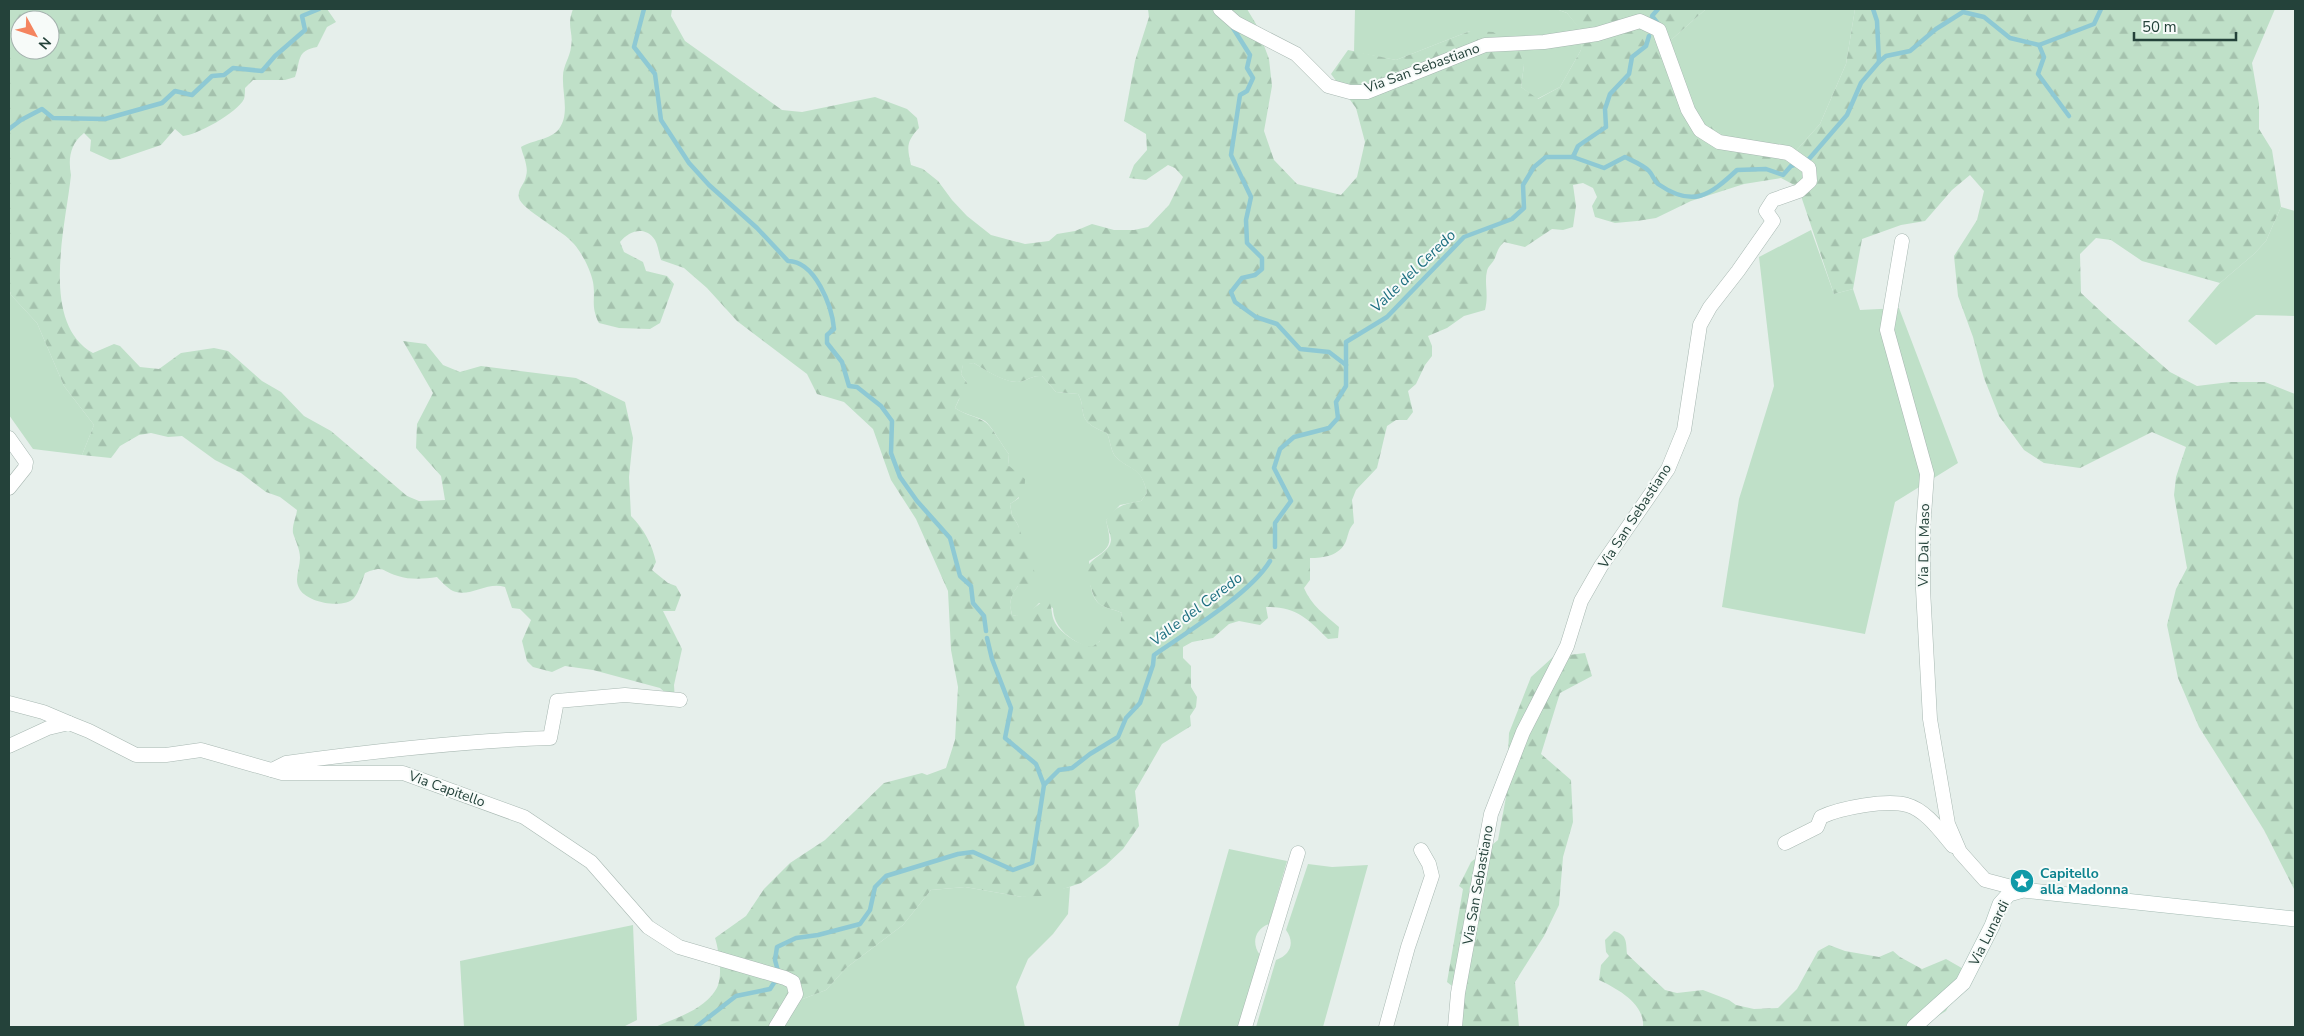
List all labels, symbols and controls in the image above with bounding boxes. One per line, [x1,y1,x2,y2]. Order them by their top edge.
north arrow [10,10,60,60]
scale bar [2134,10,2236,42]
text: 50 m [2142,17,2177,37]
text: N [34,33,55,53]
street label: Via San Sebastiano [1361,38,1482,98]
water label: Valle del Ceredo [1366,225,1460,317]
street label: Via San Sebastiano [1594,460,1676,573]
street label: Via Dal Maso [1914,503,1934,588]
water label: Valle del Ceredo [1146,568,1246,650]
street label: Via Capitello [405,766,488,812]
street label: Via San Sebastiano [1458,824,1498,947]
place label: Capitello alla Madonna [2040,864,2128,899]
place icon: Capitello alla Madonna [2009,868,2035,894]
street label: Via Lunardi [1964,897,2014,970]

